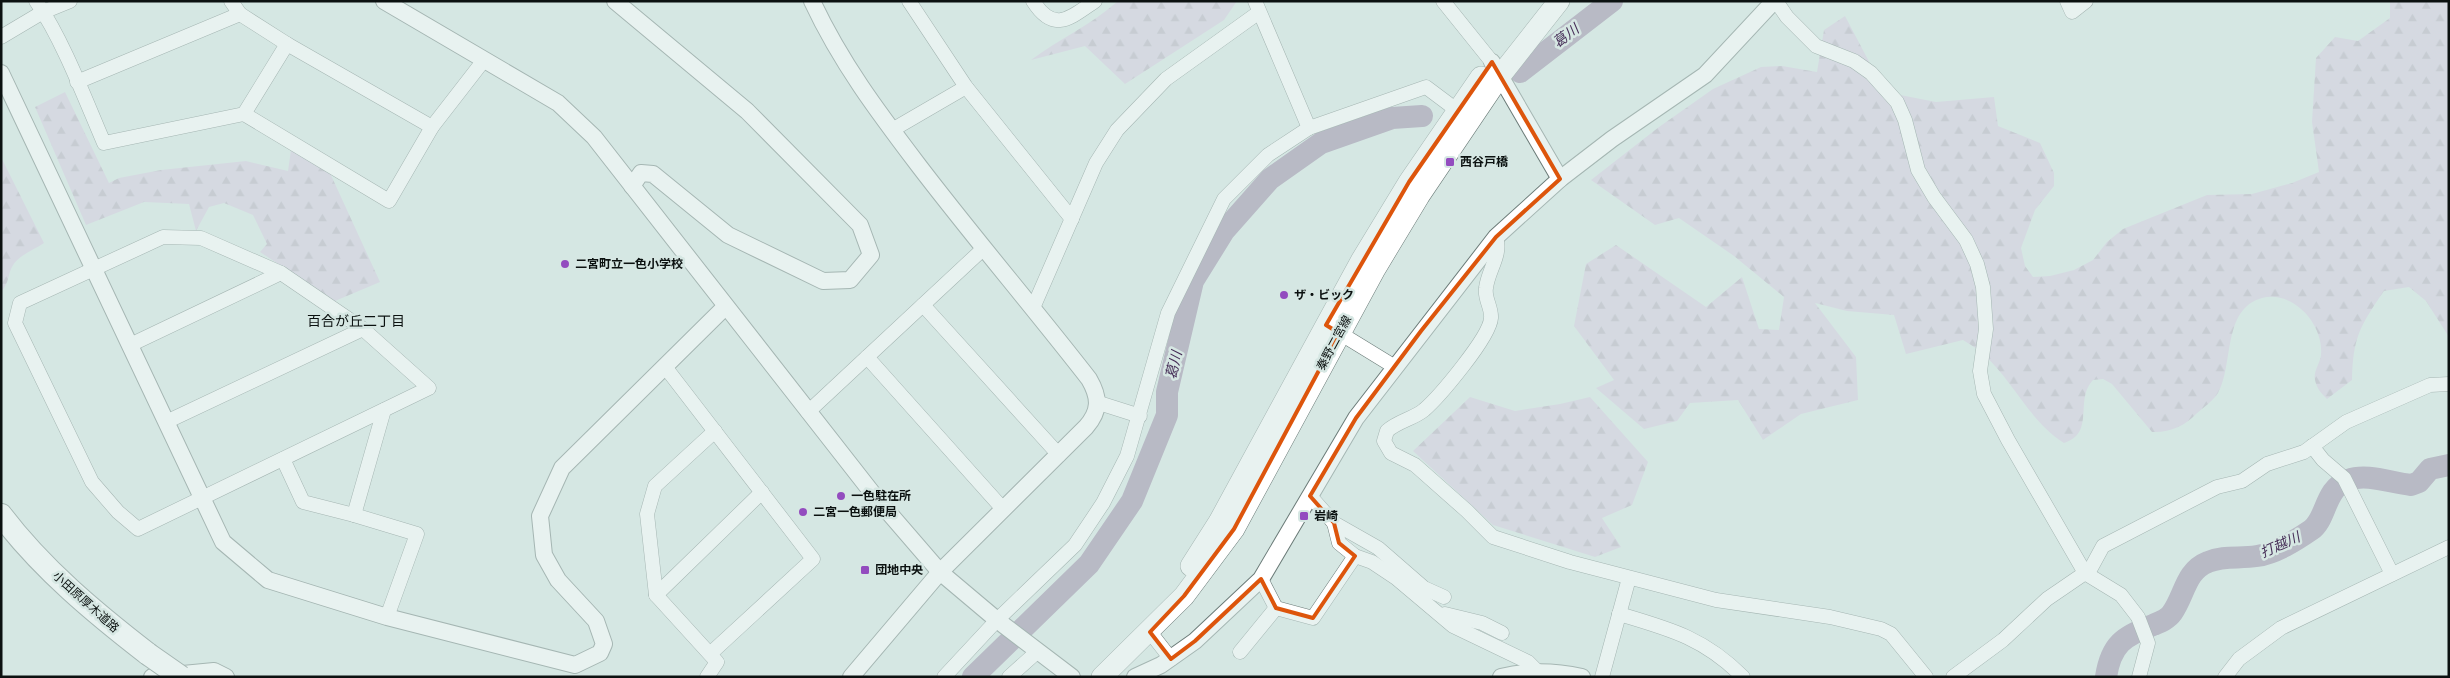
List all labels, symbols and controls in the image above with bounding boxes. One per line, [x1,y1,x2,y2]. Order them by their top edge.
water label: 葛川 [1550,20,1584,51]
place label: 西谷戸橋 [1460,155,1509,169]
marker: 西谷戸橋 [1444,156,1456,168]
place label: 二宮町立一色小学校 [575,257,683,271]
marker: 二宮町立一色小学校 [559,258,571,270]
place label: ザ・ビック [1294,288,1354,302]
marker: ザ・ビック [1278,289,1290,301]
district label: 百合が丘二丁目 [307,313,405,330]
street label: 秦野二宮線 [1314,313,1354,373]
water label: 葛川 [1163,347,1186,381]
place label: 一色駐在所 [851,489,911,503]
marker: 一色駐在所 [835,490,847,502]
place label: 二宮一色郵便局 [813,505,897,519]
marker: 二宮一色郵便局 [797,506,809,518]
place label: 岩崎 [1314,509,1338,523]
marker: 岩崎 [1298,510,1310,522]
water label: 打越川 [2257,528,2304,561]
place label: 団地中央 [875,563,923,577]
marker: 団地中央 [859,564,871,576]
street label: 小田原厚木道路 [50,569,122,635]

